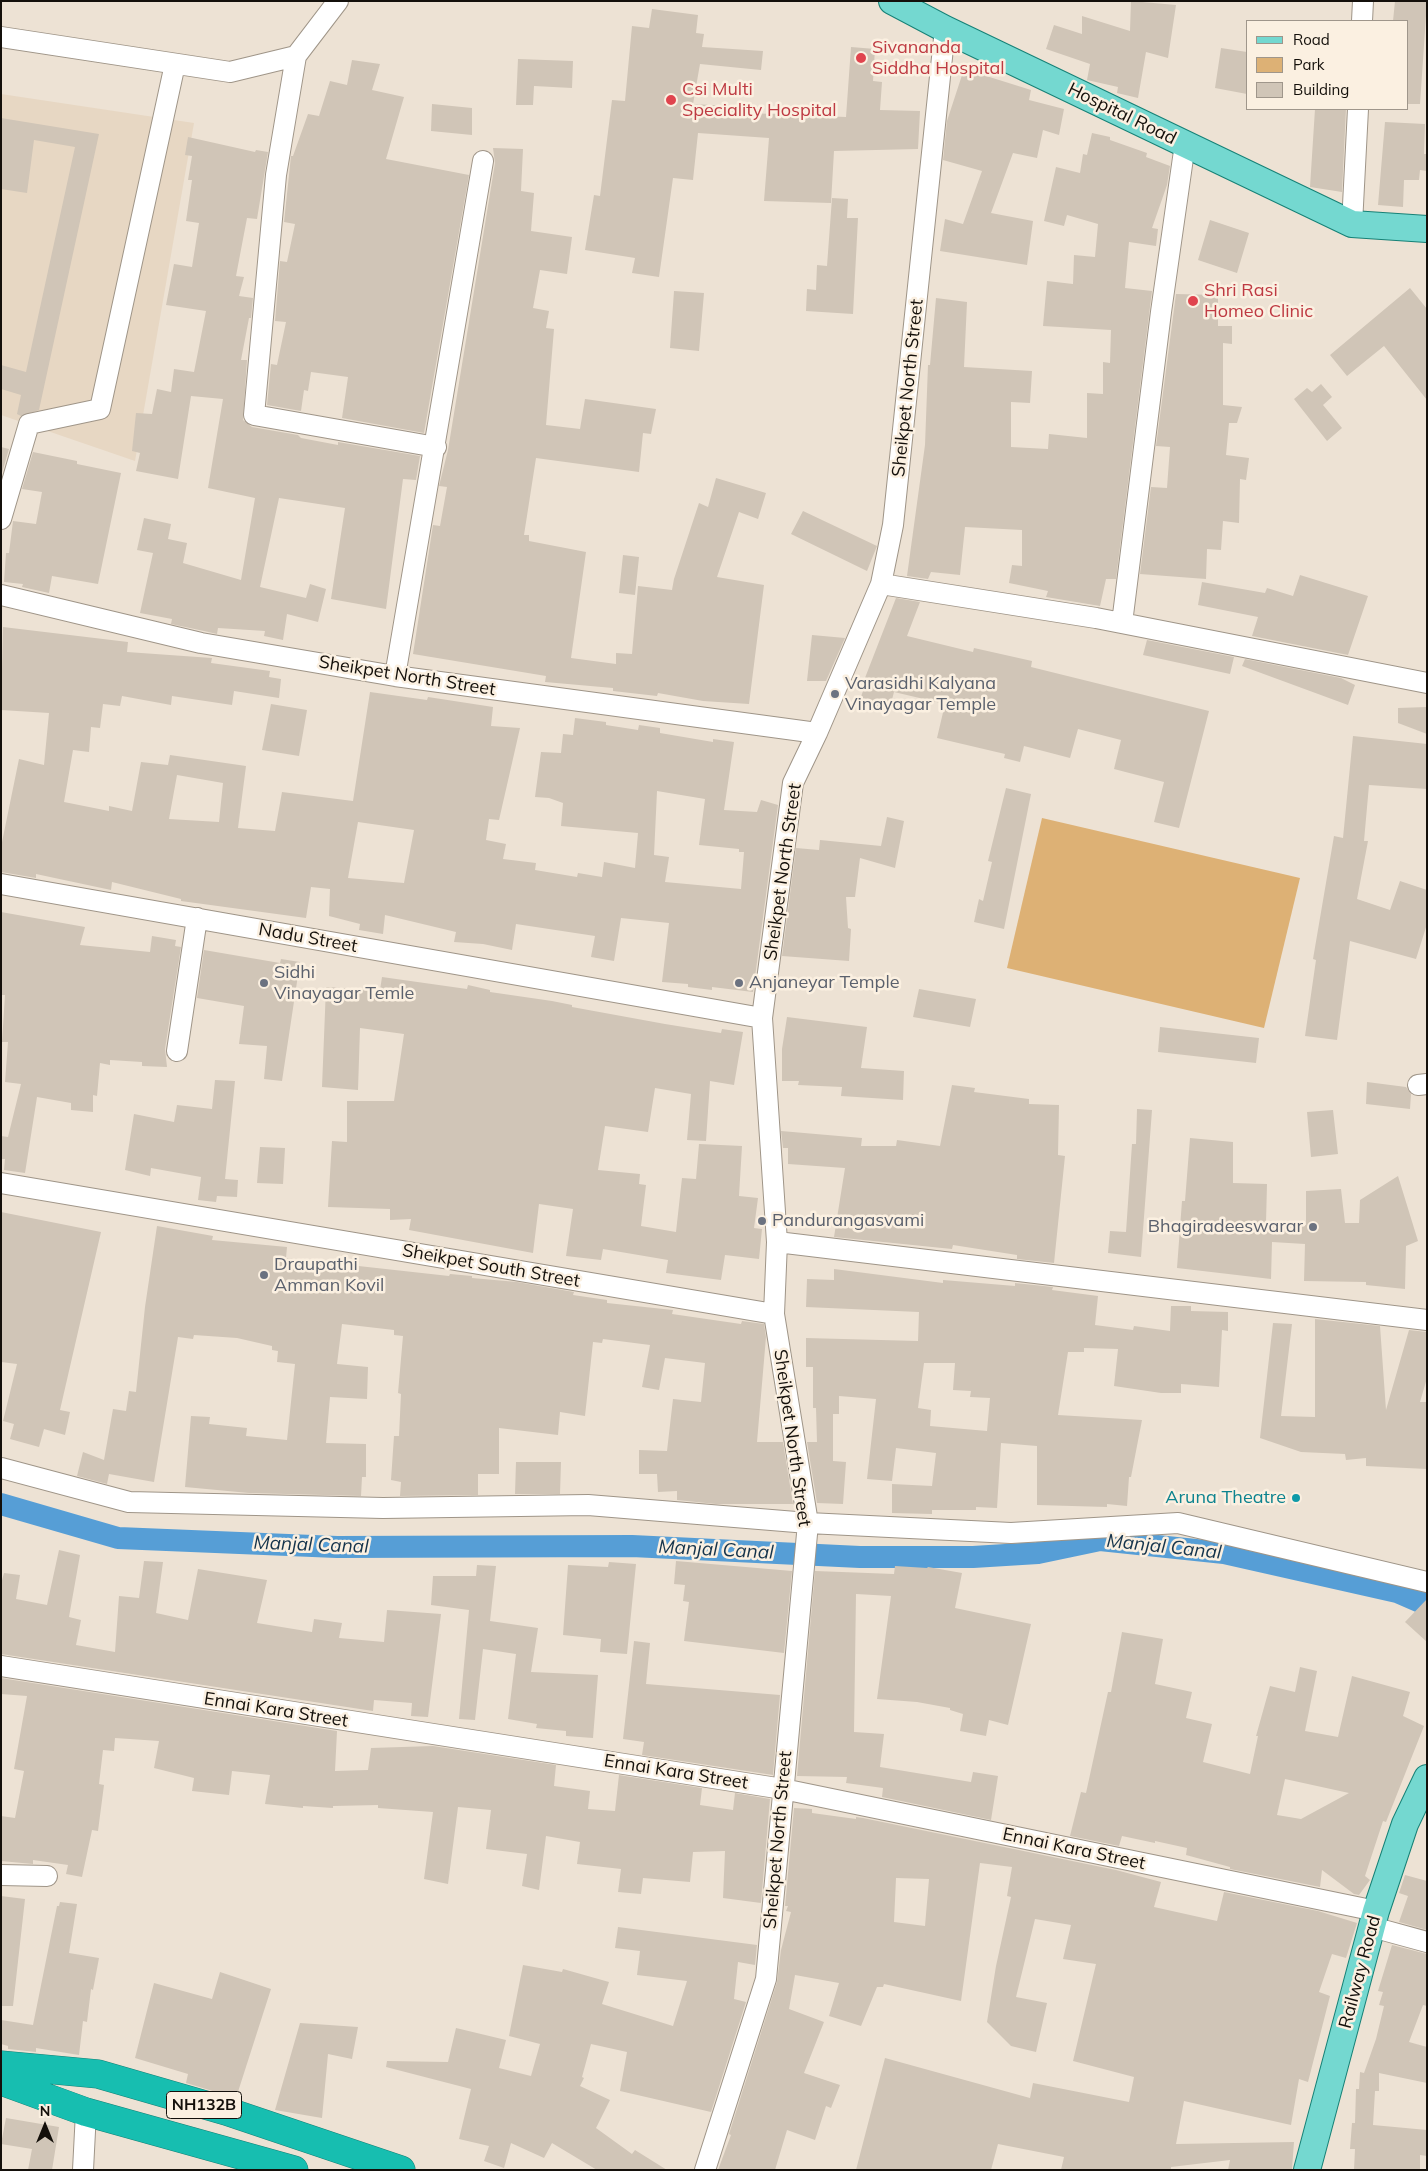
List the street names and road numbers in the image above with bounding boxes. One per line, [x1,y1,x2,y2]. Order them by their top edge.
street label: Hospital Road [1064,78,1180,150]
street label: Sheikpet North Street [888,298,928,478]
street label: Sheikpet North Street [317,651,497,701]
street label: Sheikpet North Street [760,782,806,962]
street label: Nadu Street [257,919,359,957]
street label: Sheikpet South Street [401,1240,581,1292]
street label: Sheikpet North Street [769,1348,815,1528]
street label: Ennai Kara Street [203,1688,349,1732]
street label: Ennai Kara Street [603,1750,749,1794]
street label: Sheikpet North Street [759,1750,797,1930]
street label: Ennai Kara Street [1001,1823,1147,1875]
street label: Railway Road [1335,1913,1385,2031]
road number: NH132B [166,2092,242,2118]

